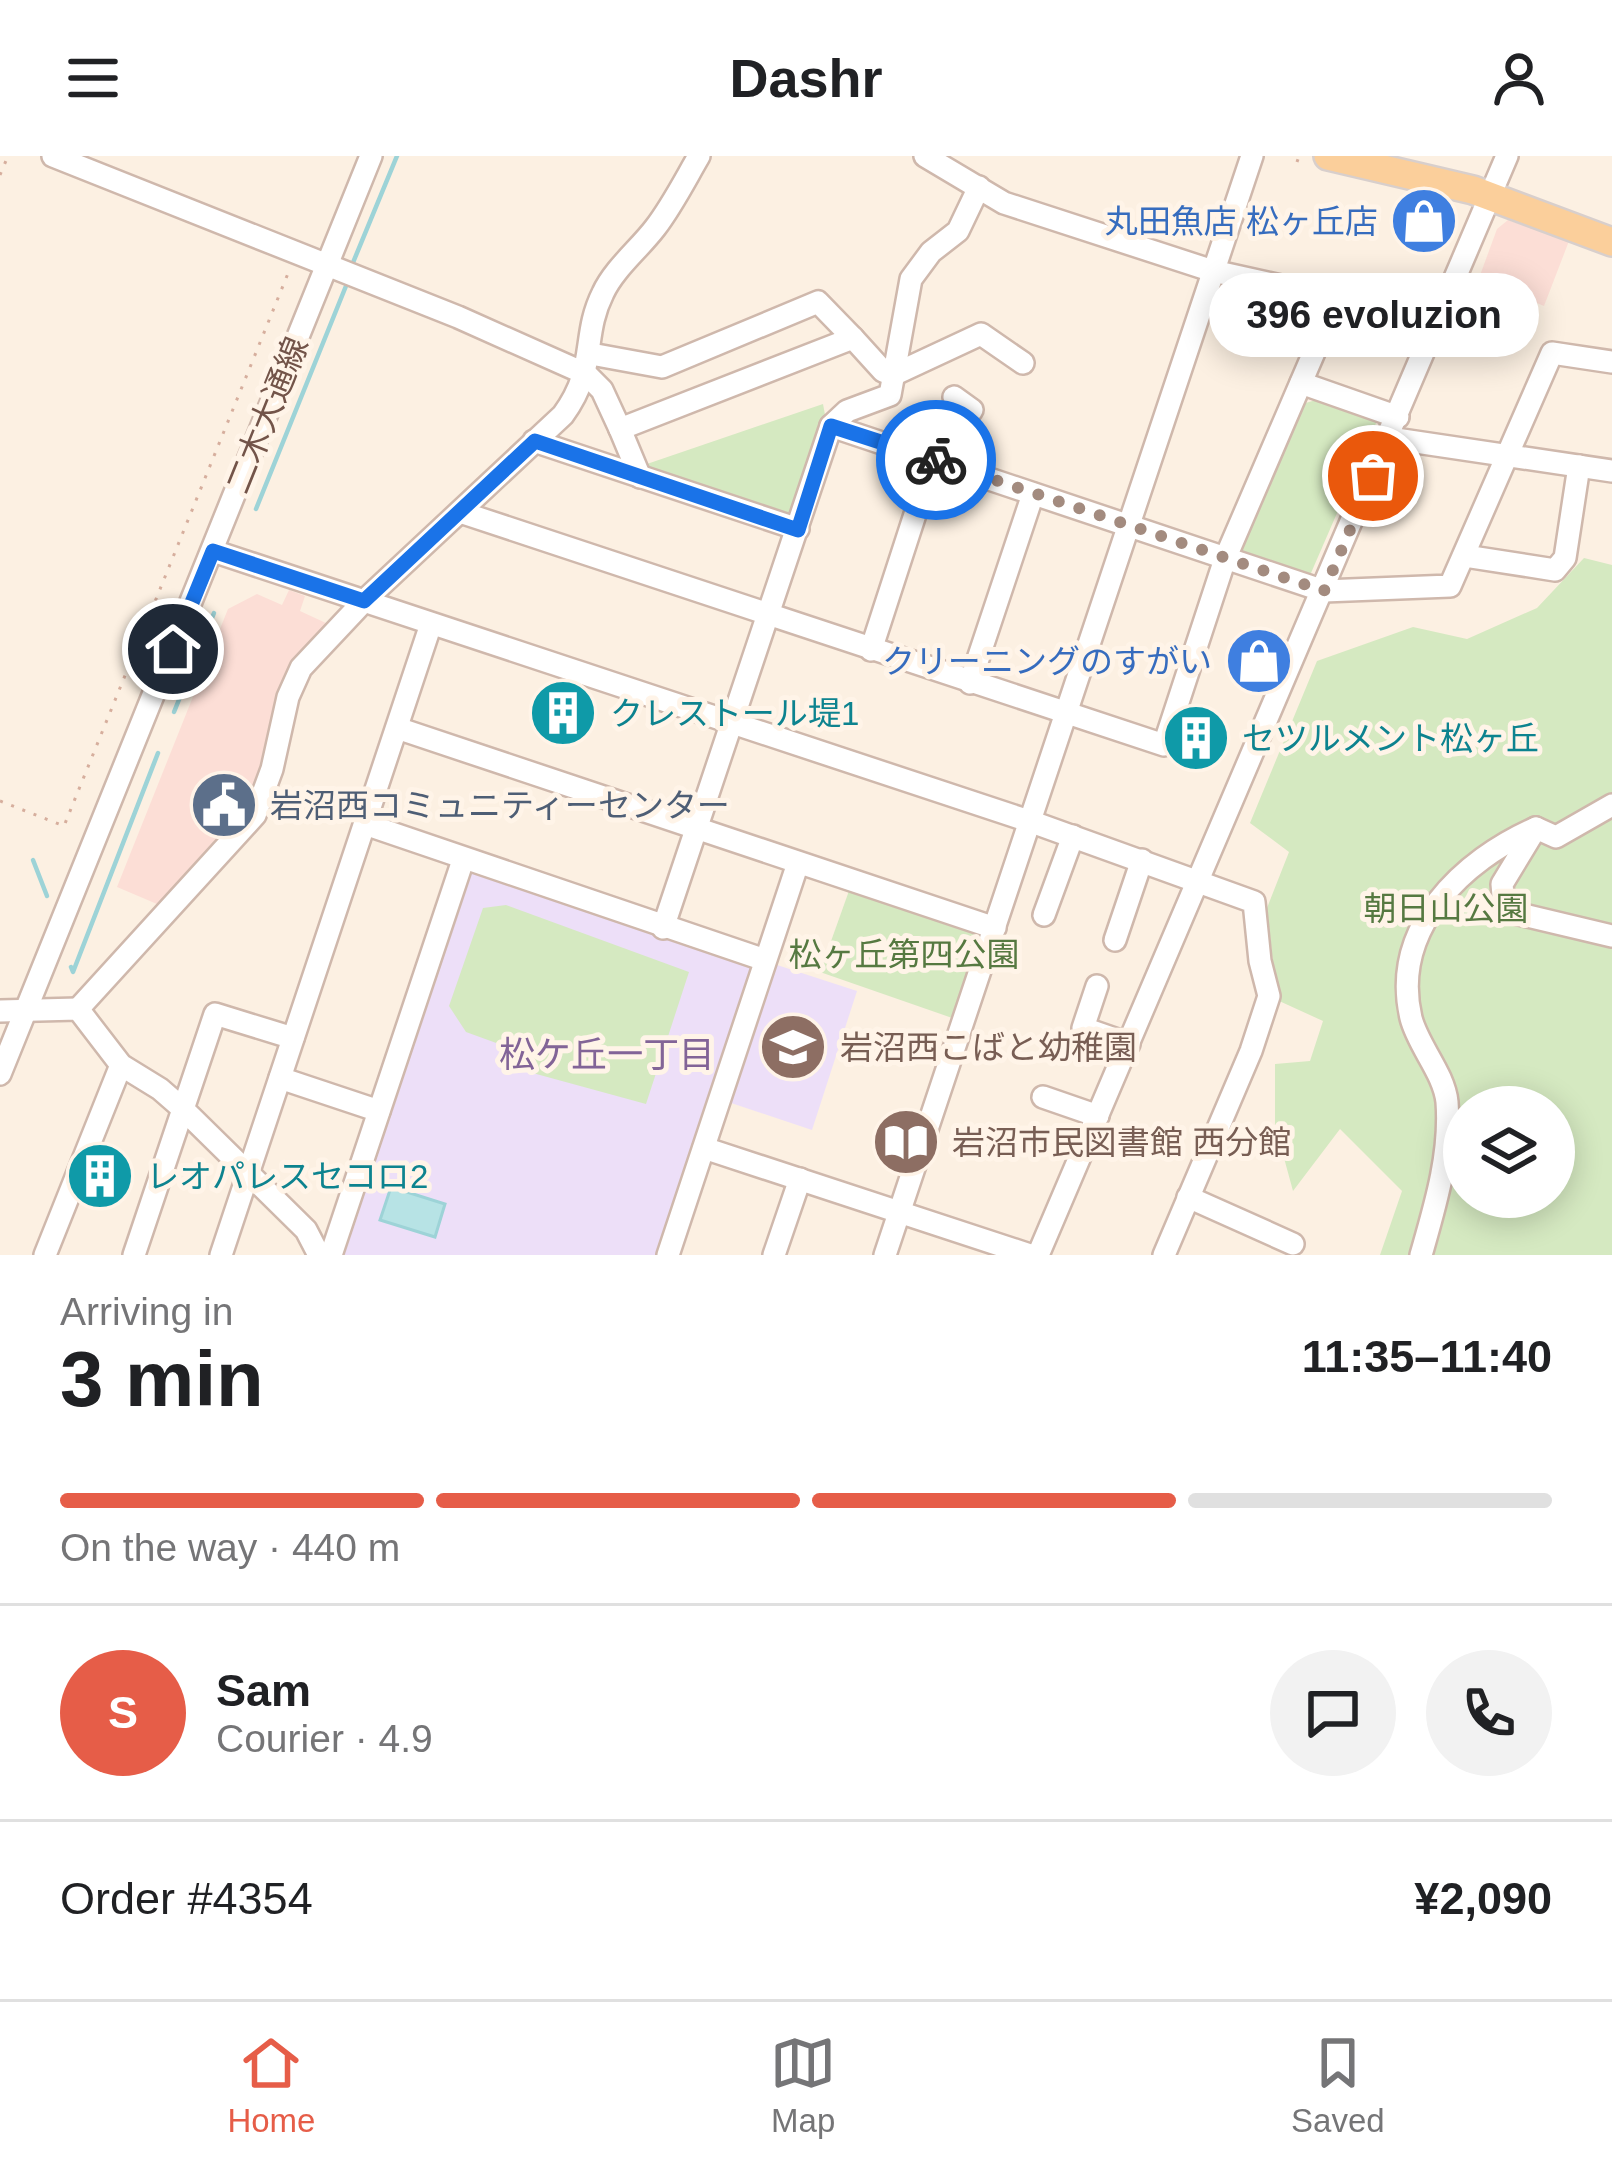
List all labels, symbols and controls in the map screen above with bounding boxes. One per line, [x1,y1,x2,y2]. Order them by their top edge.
icon: menu [60,45,126,111]
icon: person [1486,45,1552,111]
text: Dashr [729,48,883,108]
shop icon: 丸田魚店 松ヶ丘店 [1389,186,1459,256]
place label: 丸田魚店 松ヶ丘店 [1105,203,1378,240]
callout: 396 evoluzion [1208,272,1538,356]
text: 396 evoluzion [1246,293,1502,336]
street label: 二木大通線 [219,332,315,498]
courier [876,400,996,520]
pin [1322,425,1424,527]
icon: bike [903,427,969,493]
icon: bag [1340,443,1406,509]
pin [122,598,224,700]
icon: home [140,616,206,682]
shop icon: クリーニングのすがい [1224,626,1294,696]
place label: クリーニングのすがい [882,643,1212,680]
building icon: クレストール堤1 [528,678,598,748]
place label: クレストール堤1 [610,695,859,732]
building icon: セツルメント松ヶ丘 [1161,703,1231,773]
place label: セツルメント松ヶ丘 [1242,720,1539,757]
public building icon: 岩沼西コミュニティーセンター [189,770,259,840]
place label: 岩沼西コミュニティーセンター [270,787,730,824]
park label: 朝日山公園 [1364,890,1529,927]
park label: 松ヶ丘第四公園 [789,936,1020,973]
school or university icon: 岩沼西こばと幼稚園 [758,1012,828,1082]
place label: 岩沼西こばと幼稚園 [840,1029,1137,1066]
district label: 松ケ丘一丁目 [499,1034,715,1075]
map controls [1443,1086,1575,1218]
button: layers [1443,1086,1575,1218]
library icon: 岩沼市民図書館 西分館 [871,1107,941,1177]
place label: 岩沼市民図書館 西分館 [952,1124,1291,1161]
building icon: レオパレスセコロ2 [65,1141,135,1211]
place label: レオパレスセコロ2 [146,1158,428,1195]
text: Arriving in [60,1290,233,1333]
text: 11:35–11:40 [1302,1331,1552,1382]
text: 3 min [60,1335,264,1423]
text: On the way · 440 m [60,1526,400,1569]
button: chat [1270,1650,1396,1776]
button: phone [1426,1650,1552,1776]
text: Sam [216,1665,311,1716]
text: S [108,1687,138,1738]
text: Courier · 4.9 [216,1717,433,1760]
text: Order #4354 [60,1873,313,1924]
text: ¥2,090 [1414,1873,1552,1924]
tab: Home [227,2030,315,2140]
tab: Map [770,2030,836,2140]
tab: Saved [1291,2030,1385,2140]

